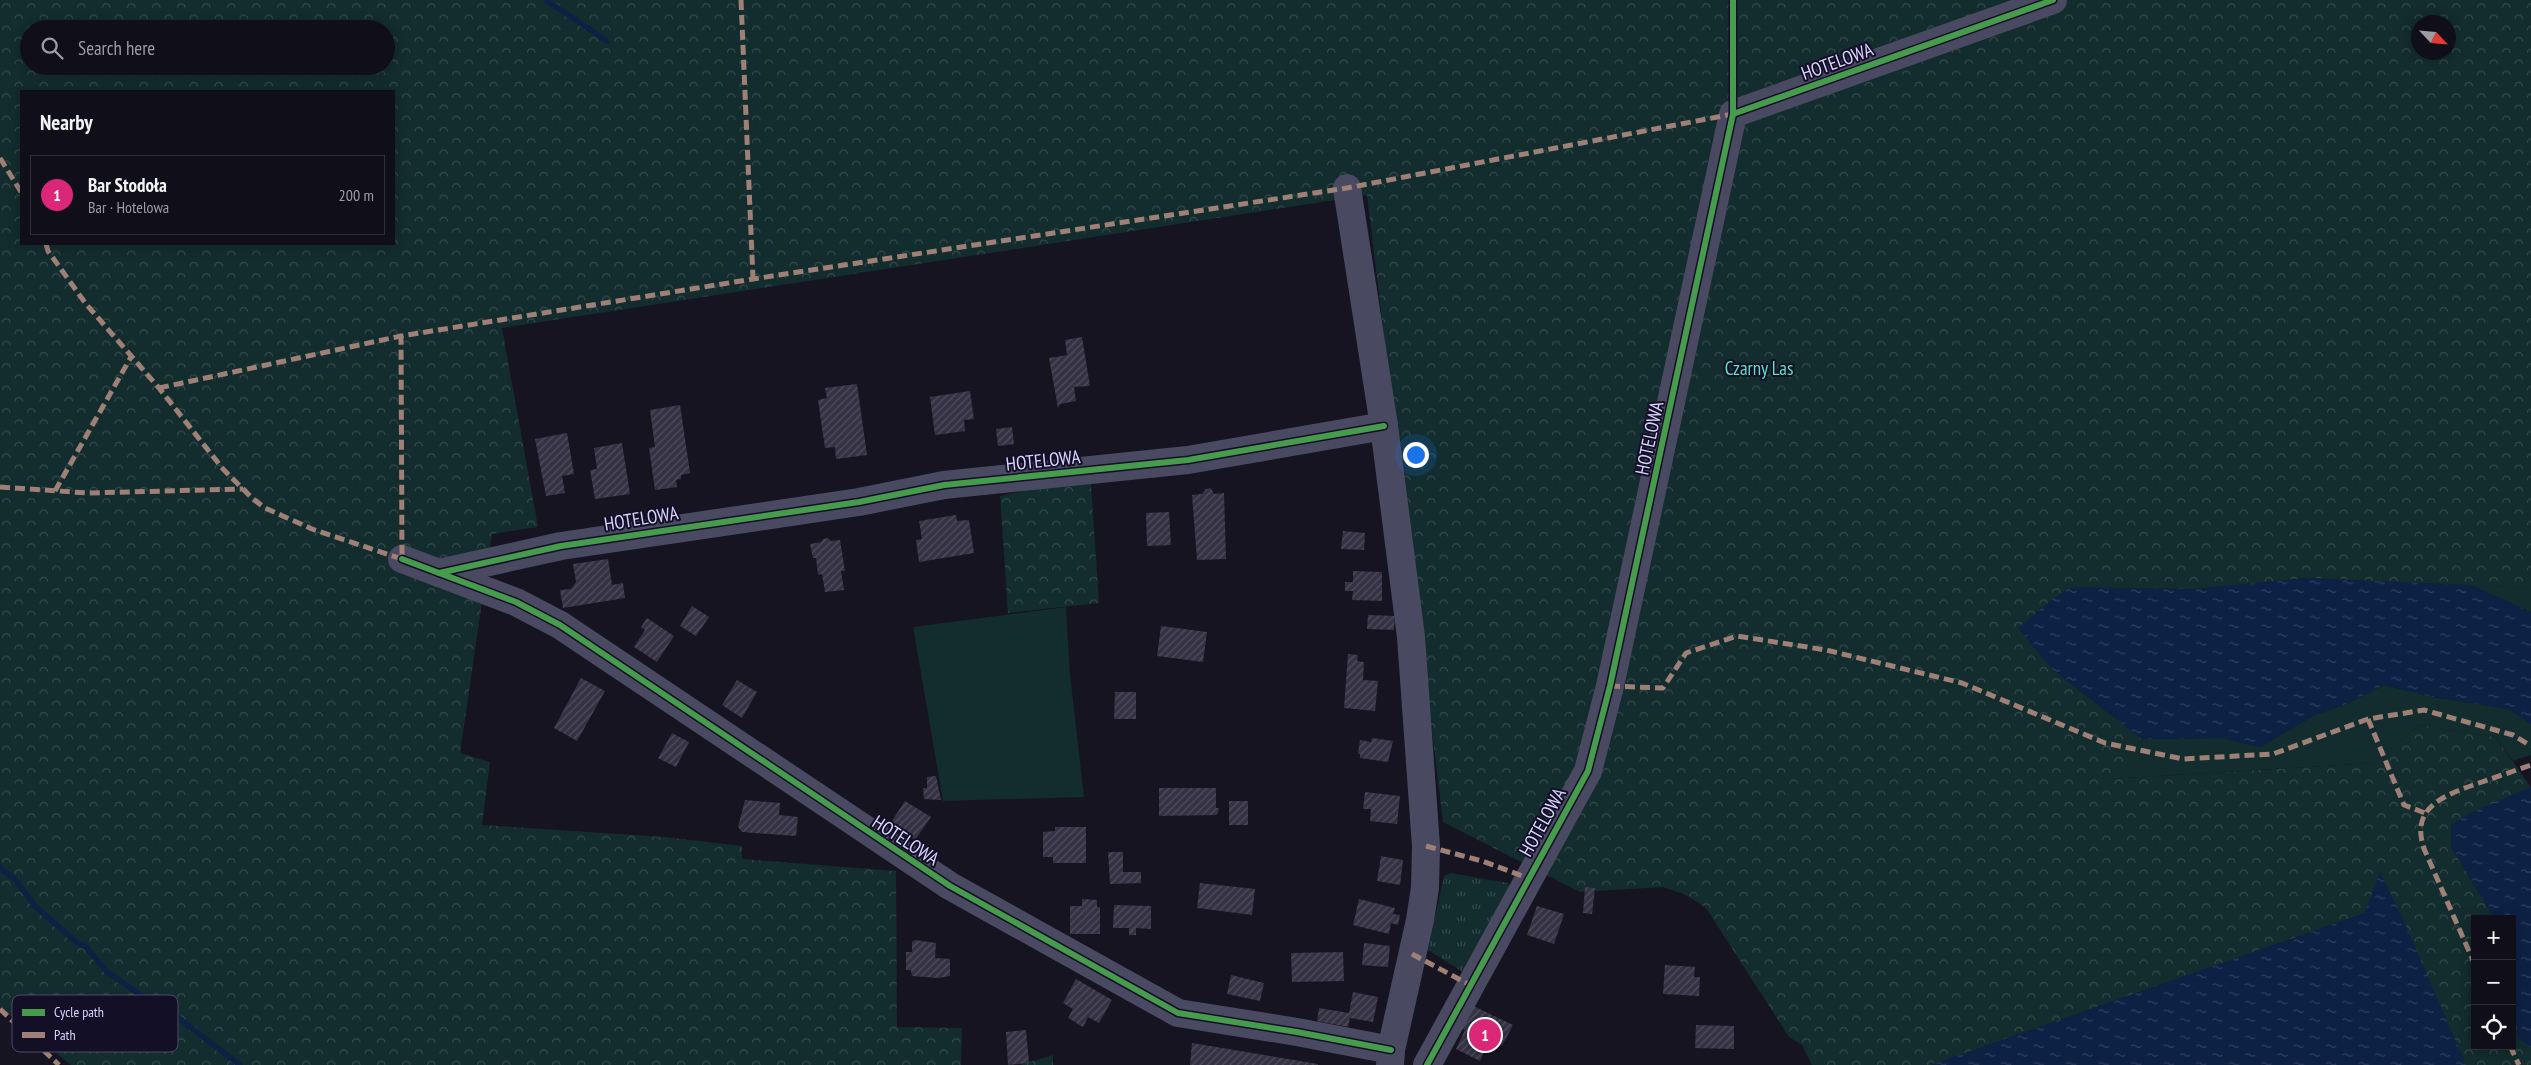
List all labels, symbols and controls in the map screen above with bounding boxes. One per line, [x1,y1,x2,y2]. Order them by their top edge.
north arrow [2411,15,2456,60]
search box [20,20,395,75]
icon: search [38,34,66,62]
text: Search here [78,36,155,60]
street label: HOTELOWA [1798,37,1876,85]
text: Nearby [40,109,93,136]
text: Bar Stodoła [88,173,167,197]
text: 1 [53,185,61,205]
text: 200 m [339,185,374,205]
text: Bar · Hotelowa [88,197,169,217]
park label: Czarny Las [1725,356,1793,380]
street label: HOTELOWA [1629,399,1669,477]
your location [1403,442,1429,468]
street label: HOTELOWA [1005,444,1081,476]
street label: HOTELOWA [602,500,680,536]
street label: HOTELOWA [1513,783,1571,861]
street label: HOTELOWA [868,810,944,870]
map controls [2471,915,2516,1050]
button: + [2471,915,2516,960]
button: − [2471,960,2516,1005]
legend [12,995,178,1052]
text: Cycle path [54,1003,104,1021]
button: locate [2471,1005,2516,1050]
pin: 1 [1469,1016,1501,1054]
text: Path [54,1026,76,1044]

